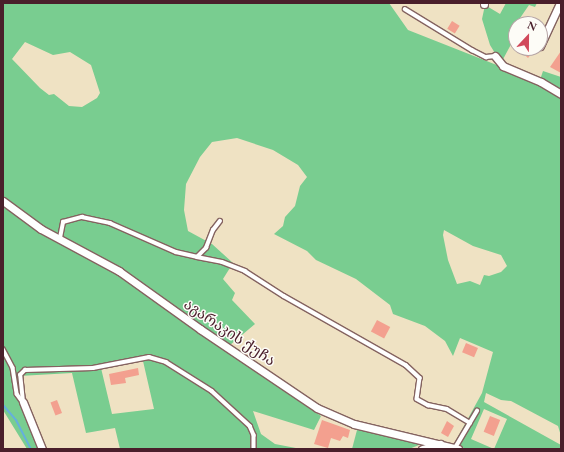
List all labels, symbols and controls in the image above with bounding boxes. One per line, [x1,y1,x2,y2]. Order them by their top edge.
north arrow [508,16,548,56]
text: N [525,18,539,34]
street label: აგარაკის ქუჩა [181,295,279,369]

